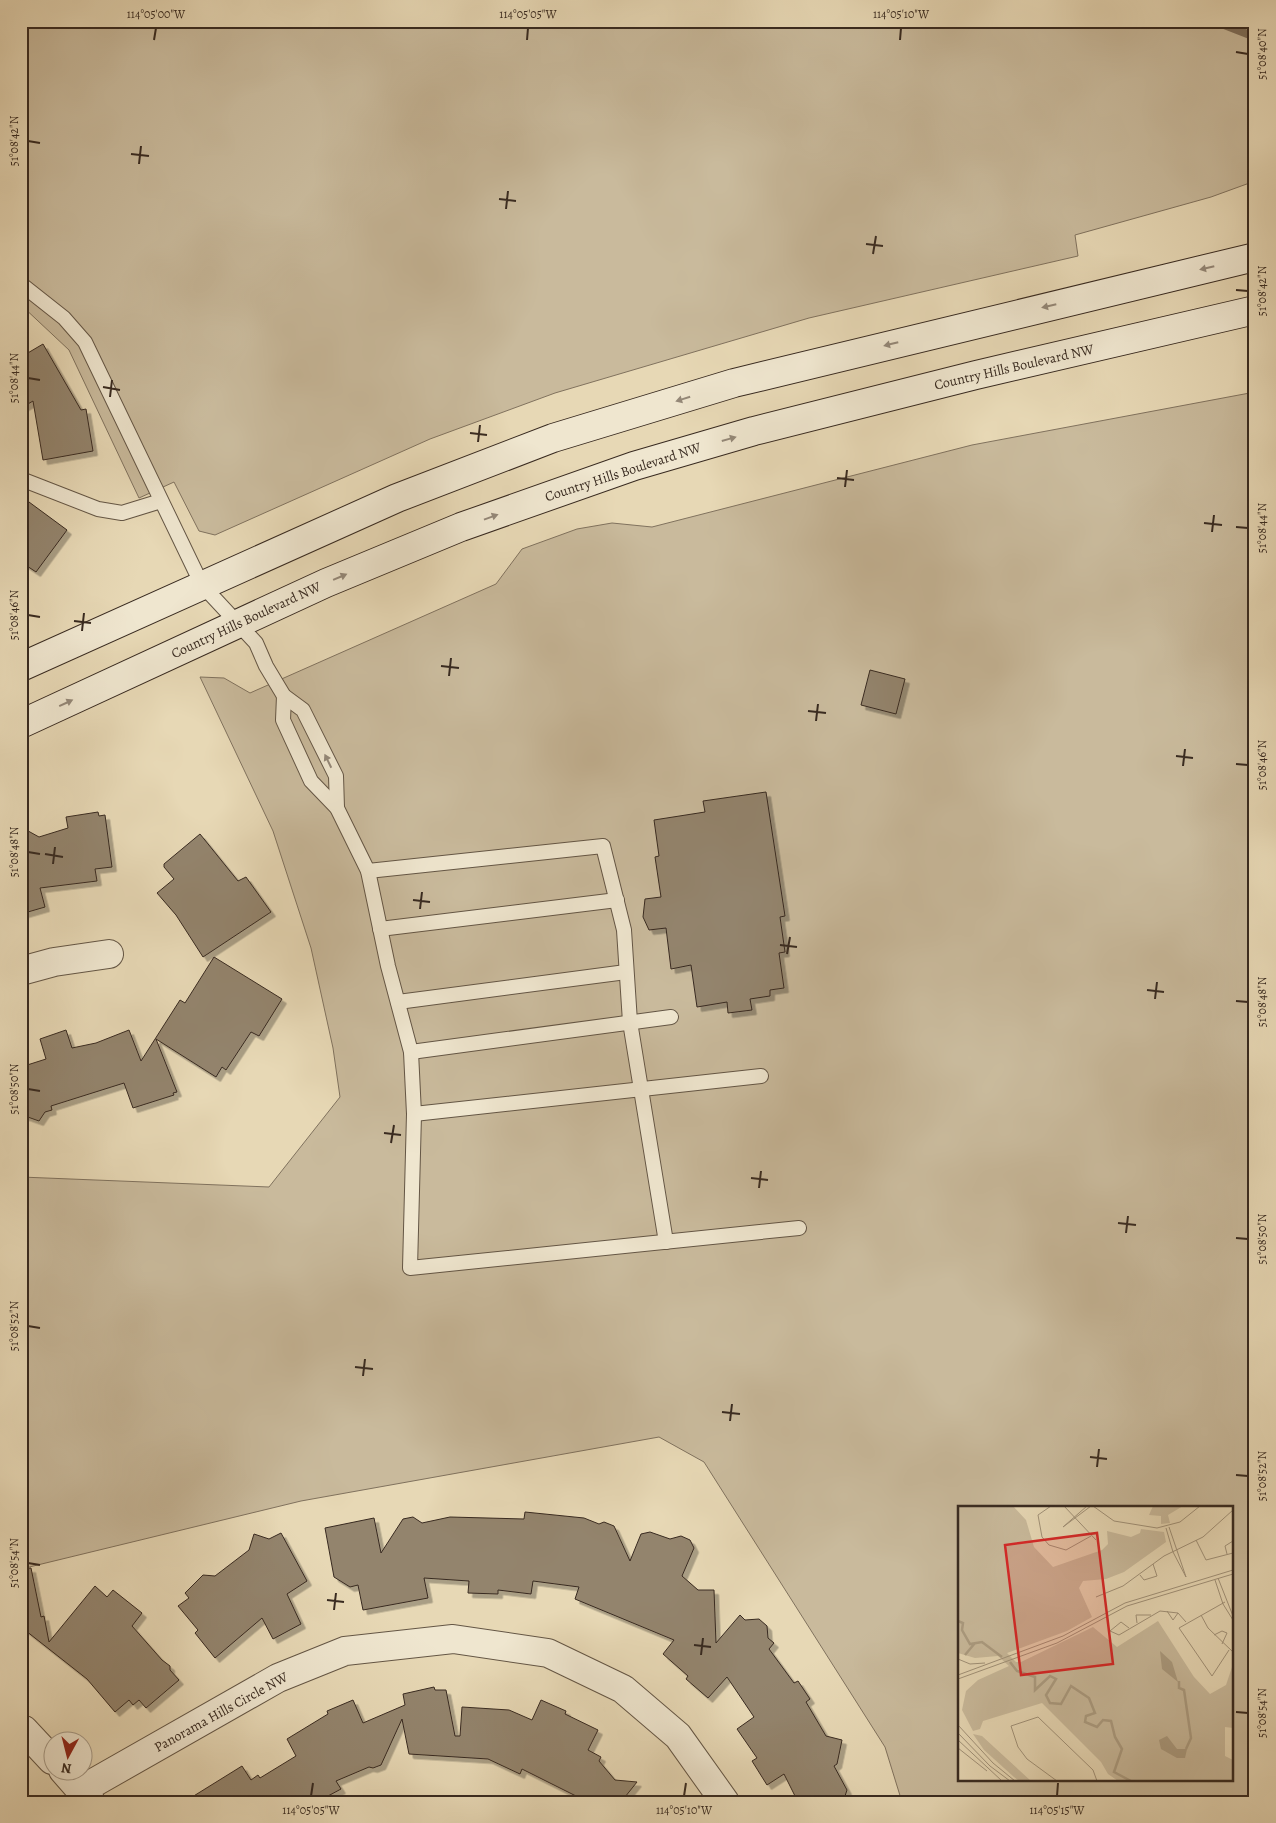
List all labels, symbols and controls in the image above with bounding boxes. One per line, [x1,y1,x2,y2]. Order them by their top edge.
text: 114°05'00"W [127,6,186,22]
text: 114°05'05"W [499,6,557,22]
text: 114°05'10"W [873,6,930,22]
text: 51°08'40"N [1254,28,1270,80]
text: 51°08'42"N [6,115,22,166]
one-way arrow [1200,265,1215,273]
text: 51°08'42"N [1254,265,1270,316]
one-way arrow [1042,302,1057,310]
street label: Country Hills Boulevard NW [932,339,1097,395]
one-way arrow [884,340,899,348]
text: 51°08'44"N [6,352,22,403]
one-way arrow [676,395,691,403]
one-way arrow [721,434,736,442]
street label: Country Hills Boulevard NW [542,437,704,506]
text: 51°08'44"N [1254,502,1270,553]
one-way arrow [484,512,499,520]
one-way arrow [333,573,348,580]
street label: Country Hills Boulevard NW [168,577,325,663]
text: 51°08'46"N [6,589,22,640]
one-way arrow [58,699,73,707]
text: 51°08'46"N [1254,739,1270,790]
one-way arrow [324,754,332,768]
text: 51°08'48"N [6,826,22,877]
text: 51°08'48"N [1254,976,1270,1027]
text: 51°08'50"N [6,1063,22,1114]
text: 51°08'50"N [1254,1213,1270,1264]
text: 51°08'52"N [6,1300,22,1351]
text: 51°08'52"N [1254,1450,1270,1501]
inset map [958,1506,1234,1780]
text: 51°08'54"N [6,1538,22,1588]
street label: Panorama Hills Circle NW [151,1667,292,1757]
text: 51°08'54"N [1254,1688,1270,1738]
north arrow [42,1730,92,1780]
text: N [60,1758,73,1778]
text: 114°05'05"W [282,1802,340,1818]
text: 114°05'10"W [656,1802,713,1818]
text: 114°05'15"W [1030,1802,1085,1818]

